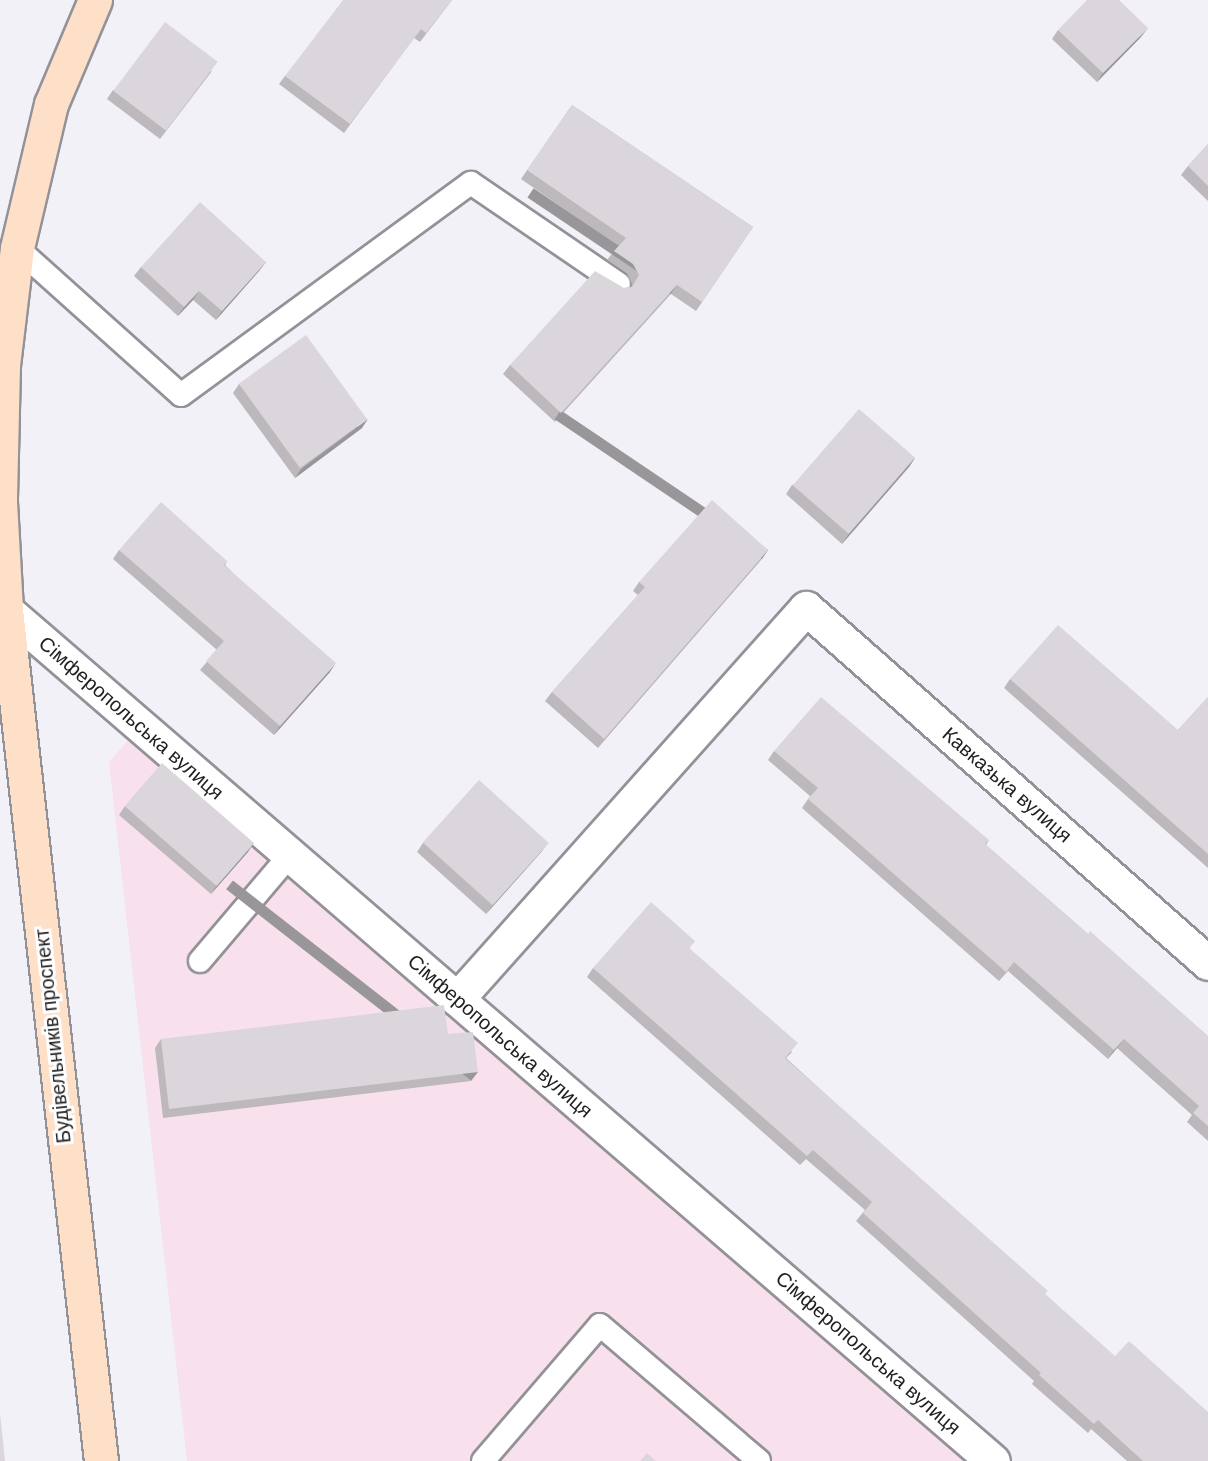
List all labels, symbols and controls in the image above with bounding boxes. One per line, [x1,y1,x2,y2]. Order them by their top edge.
street label: Сімферопольська вулиця [34,631,228,805]
street label: Кавказька вулиця [937,722,1077,848]
street label: Будівельників проспект [30,928,76,1144]
street label: Сімферопольська вулиця [403,949,597,1123]
street label: Сімферопольська вулиця [771,1266,965,1440]

